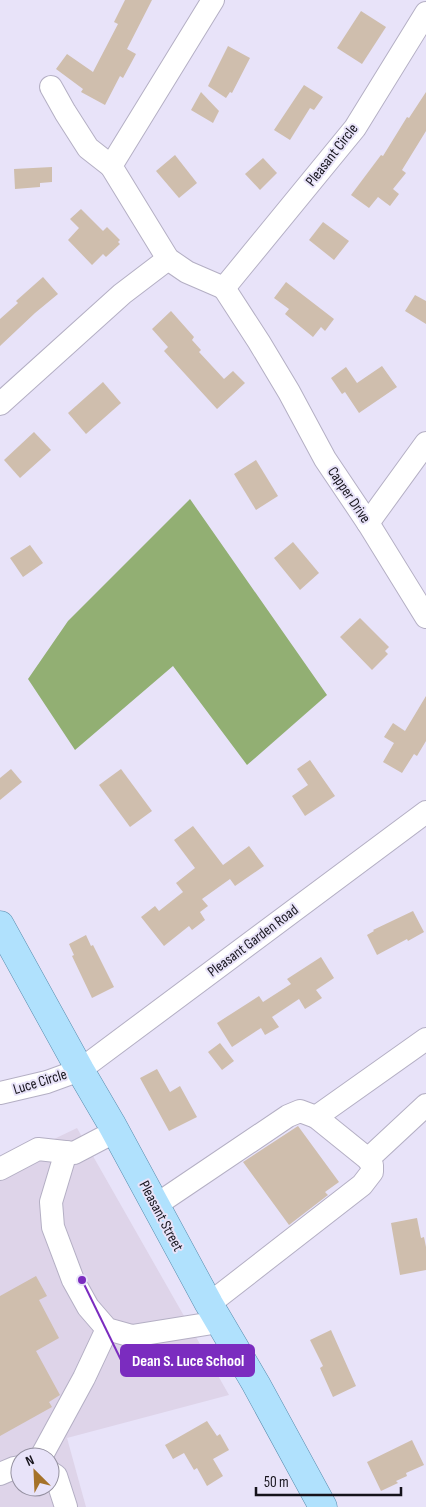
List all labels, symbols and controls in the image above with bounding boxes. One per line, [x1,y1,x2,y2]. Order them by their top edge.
street label: Pleasant Circle [302,120,362,190]
street label: Capper Drive [323,463,375,527]
street label: Pleasant Garden Road [204,901,302,981]
street label: Luce Circle [11,1065,69,1099]
street label: Pleasant Street [134,1177,188,1255]
callout: Dean S. Luce School [121,1345,254,1376]
text: Dean S. Luce School [132,1352,244,1371]
north arrow [10,1447,60,1497]
text: N [23,1451,37,1470]
scale bar [256,1464,401,1496]
text: 50 m [264,1473,289,1492]

